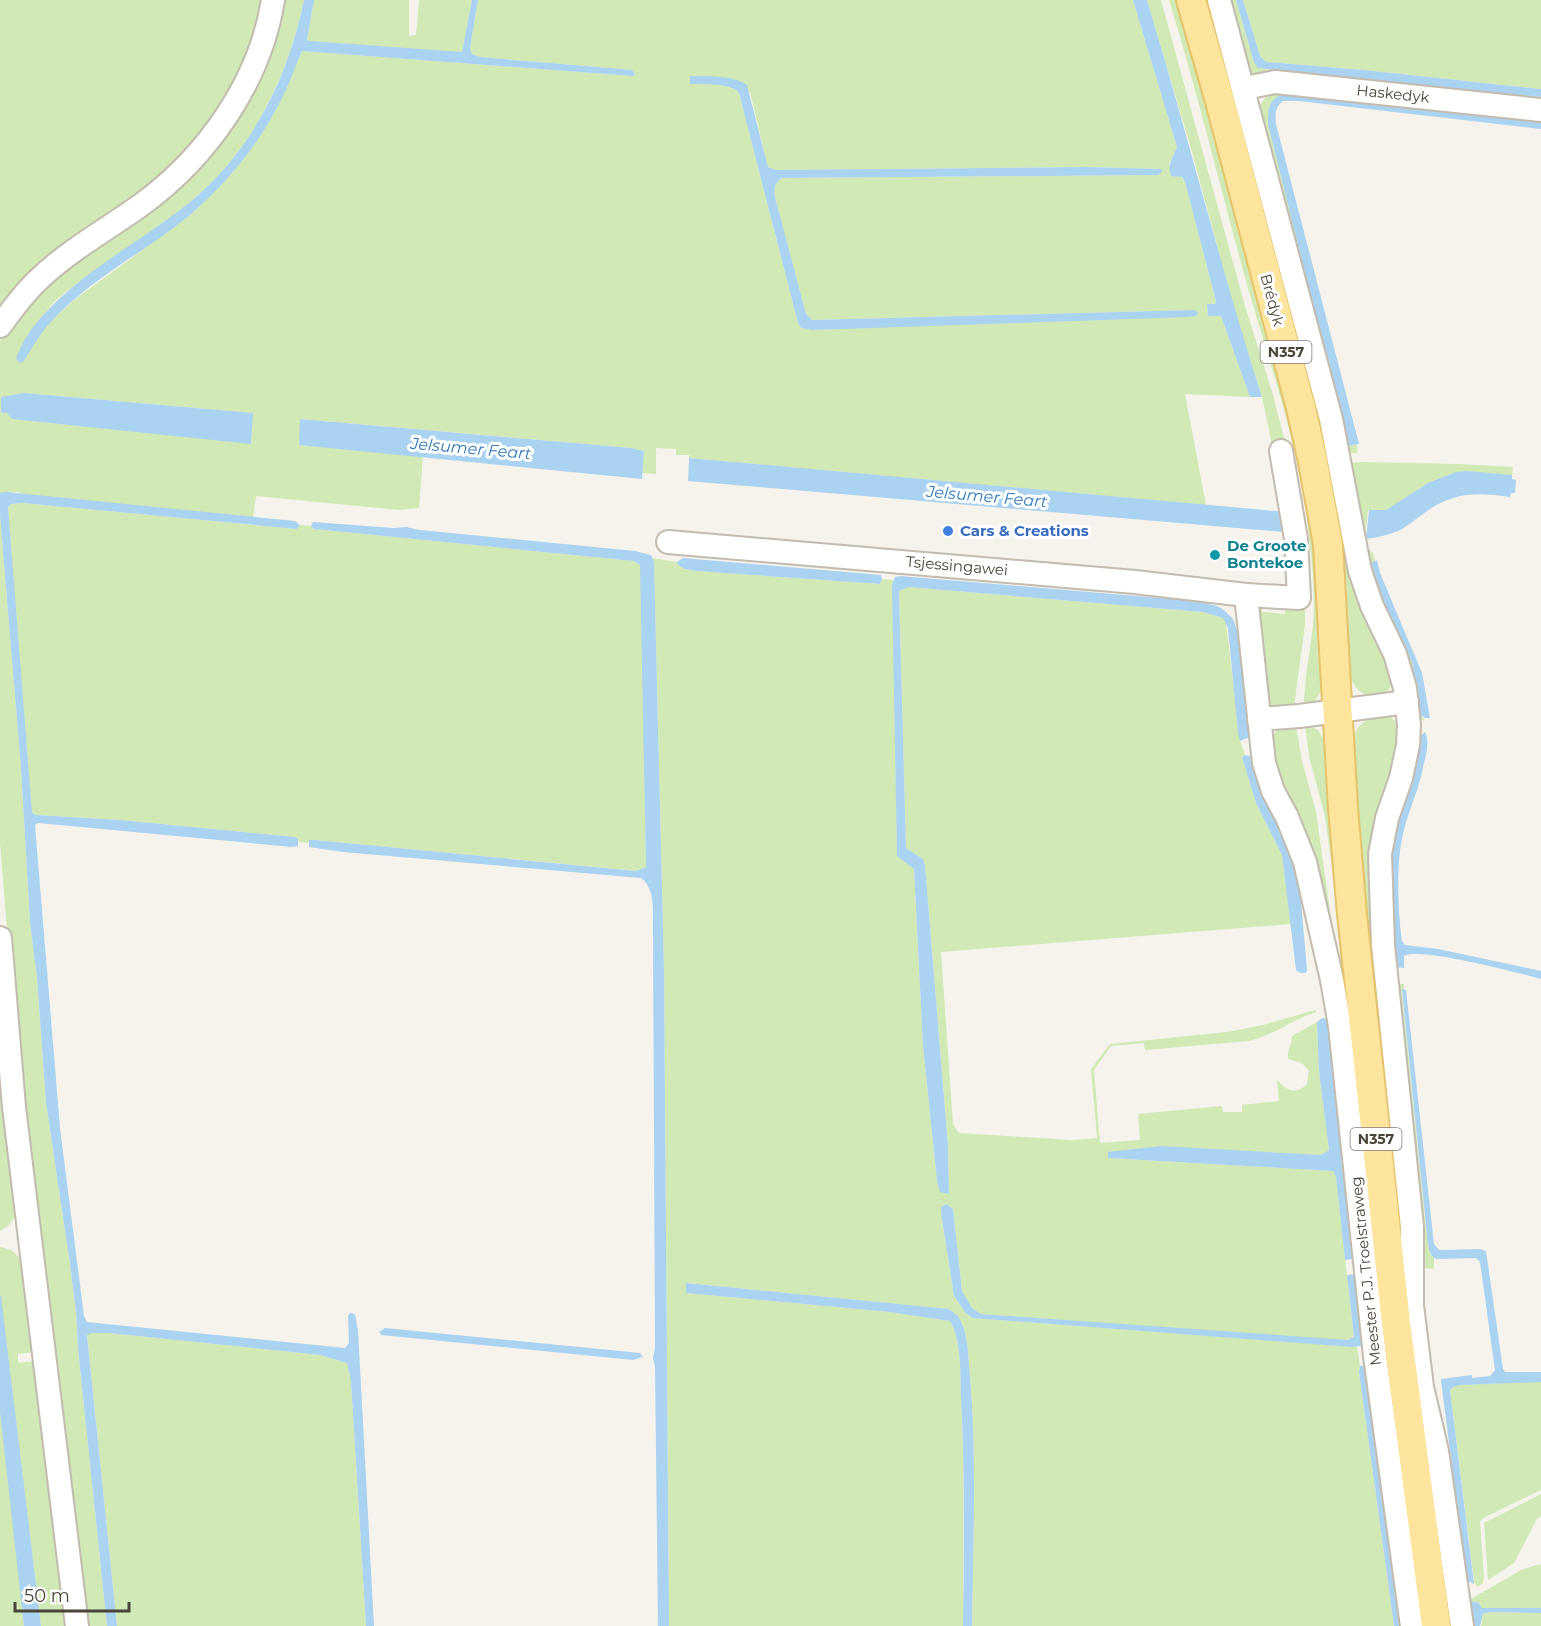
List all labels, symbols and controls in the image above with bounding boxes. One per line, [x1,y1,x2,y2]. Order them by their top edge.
street label: Haskedyk [1356,80,1431,107]
street label: Brédyk [1256,272,1289,328]
road number: N357 [1260,341,1312,363]
water label: Jelsumer Feart [409,434,533,463]
water label: Jelsumer Feart [925,482,1049,511]
place label: Cars & Creations [960,521,1089,540]
marker: Cars & Creations [941,524,955,538]
place label: De Groote Bontekoe [1227,536,1306,572]
marker: De Groote Bontekoe [1208,548,1222,562]
street label: Tsjessingawei [905,552,1009,579]
road number: N357 [1350,1128,1402,1150]
street label: Meester P.J. Troelstraweg [1346,1176,1385,1367]
scale bar [15,1575,129,1613]
text: 50 m [24,1585,70,1607]

